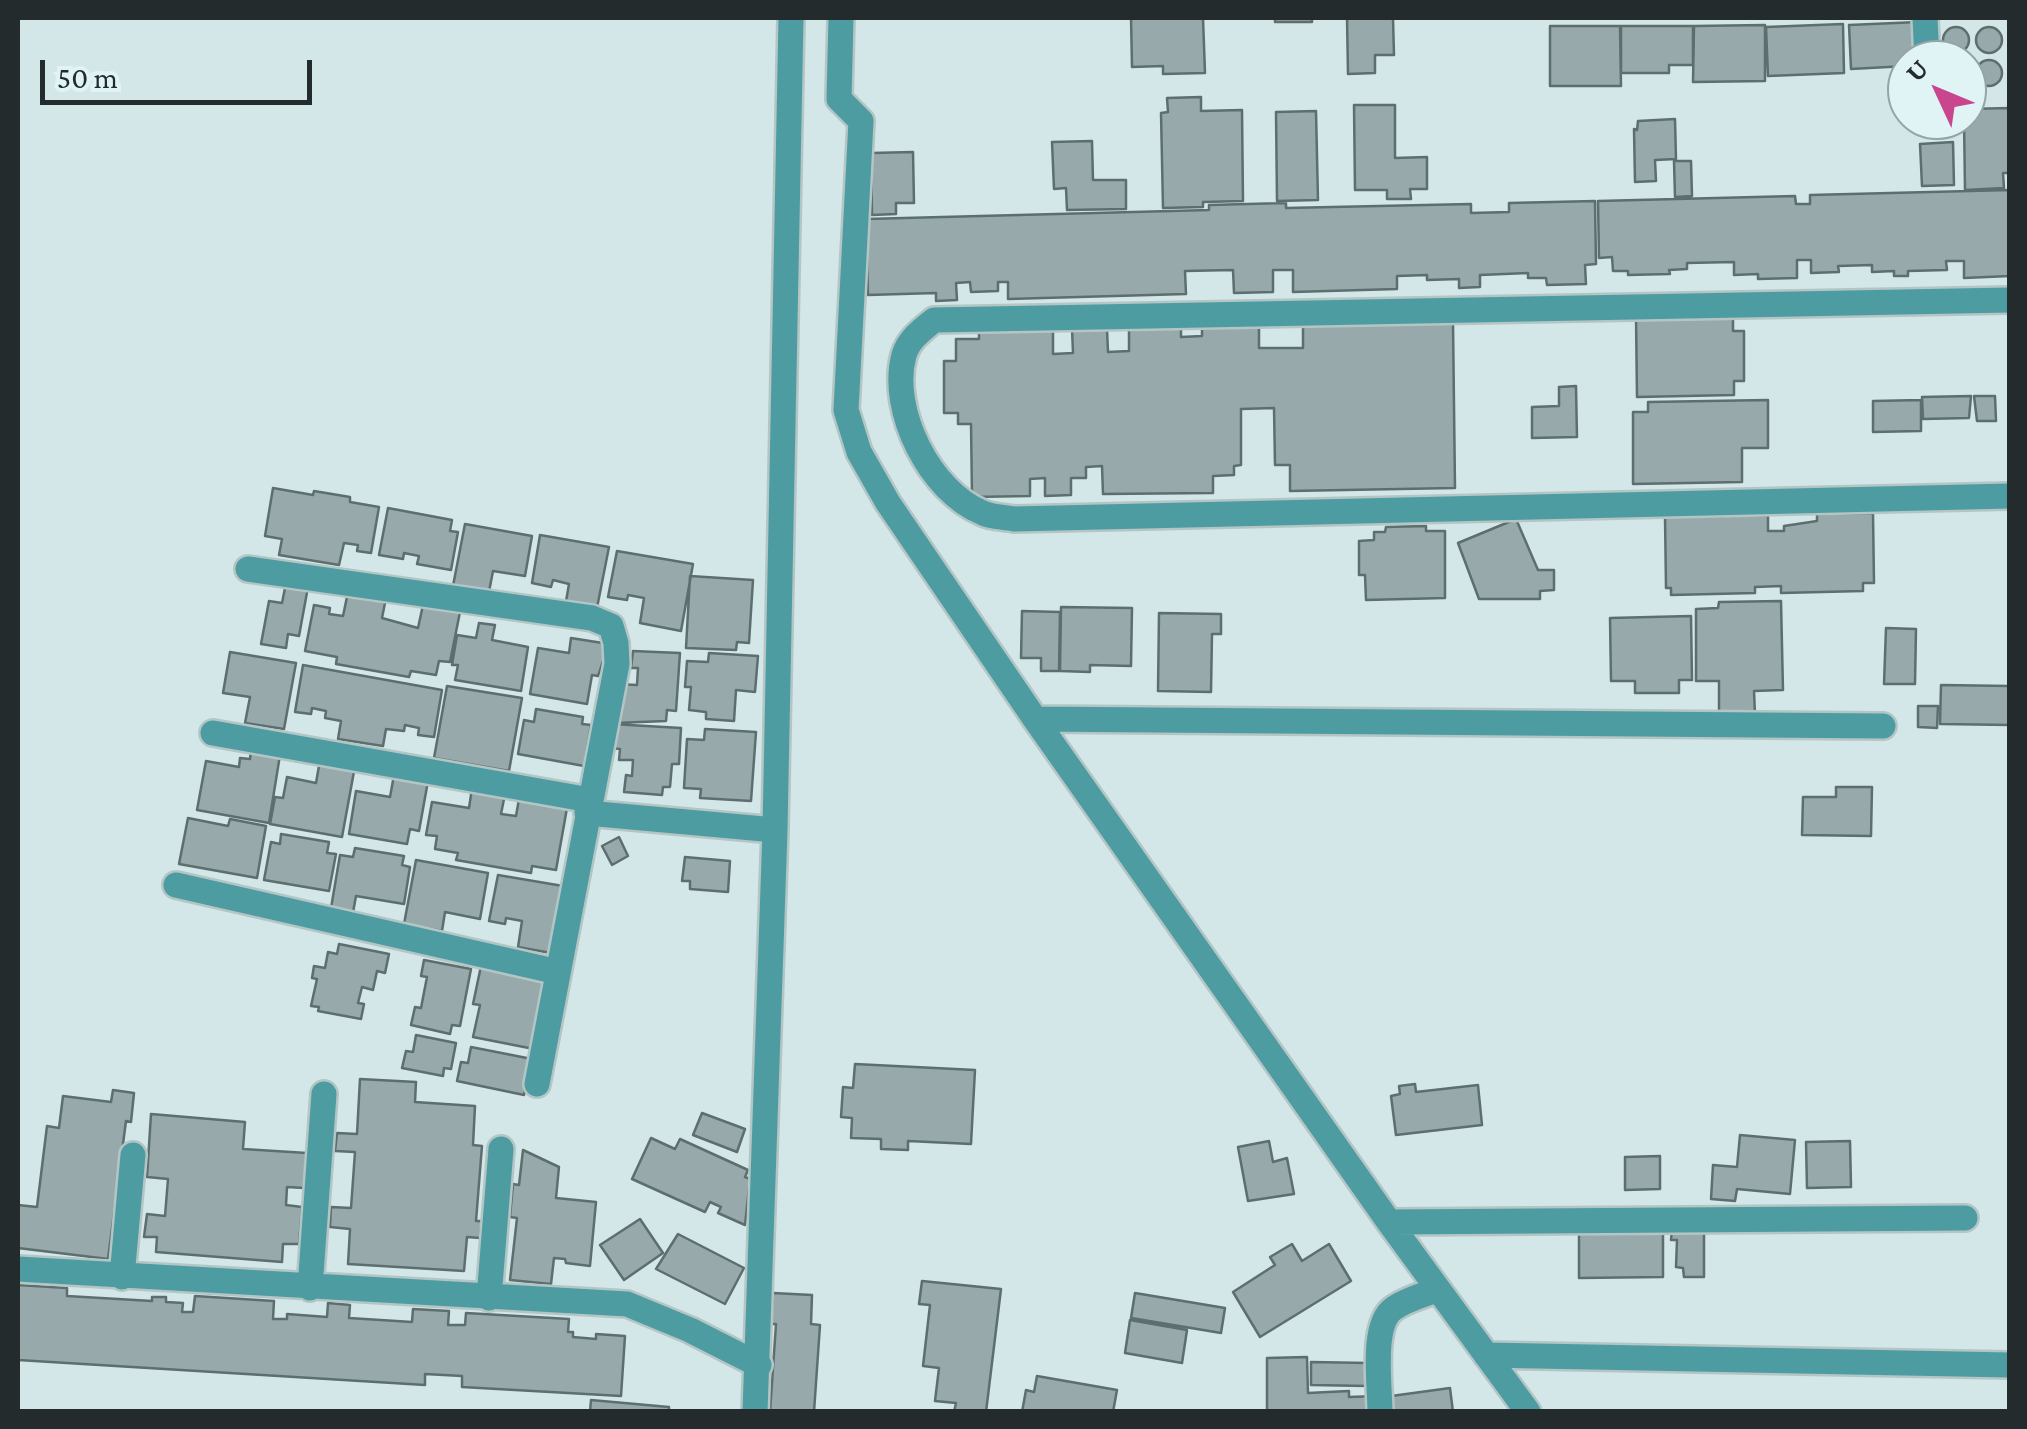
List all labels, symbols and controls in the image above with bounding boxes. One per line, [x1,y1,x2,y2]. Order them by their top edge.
scale bar [45,40,318,102]
north arrow [1887,40,1987,140]
text: U [1899,53,1934,88]
text: 50 m [57,61,118,94]

